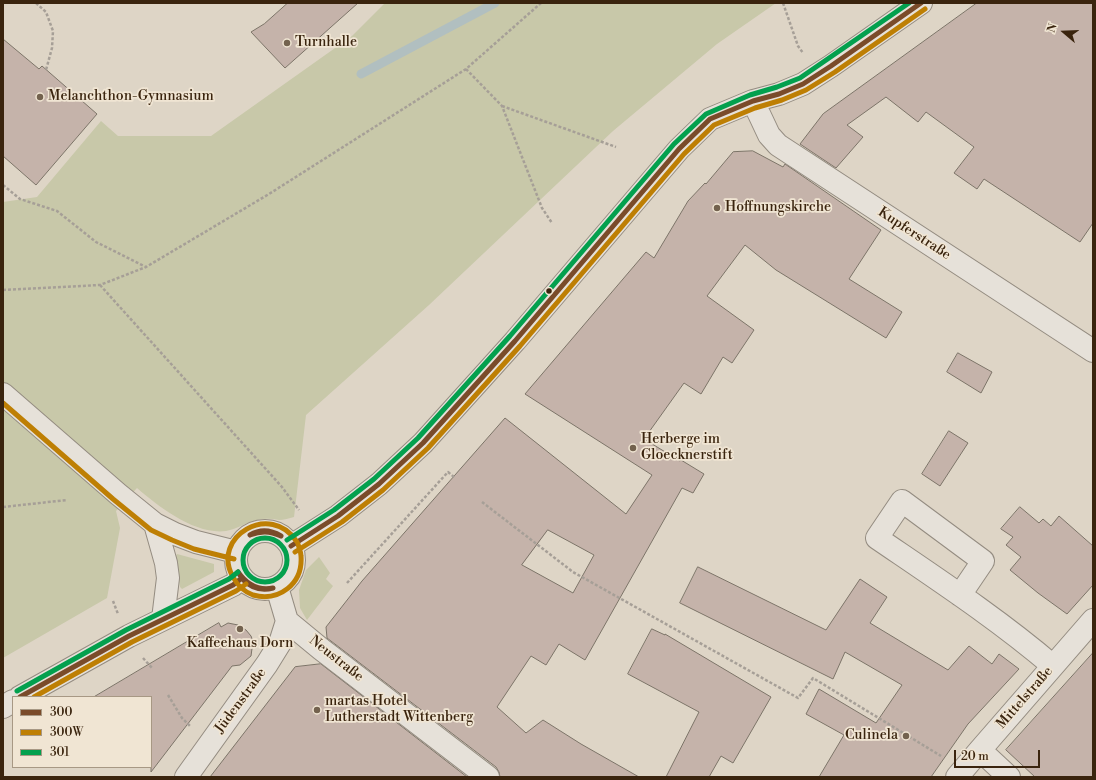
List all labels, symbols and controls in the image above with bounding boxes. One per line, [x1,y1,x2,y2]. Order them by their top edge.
north arrow [1044,12,1084,52]
text: N [1045,22,1061,34]
place label: Turnhalle [295,35,357,51]
marker: Turnhalle [282,38,292,48]
place label: Melanchthon-Gymnasium [48,89,214,105]
marker: Melanchthon-Gymnasium [35,92,45,102]
place label: Hoffnungskirche [725,200,831,216]
marker: Hoffnungskirche [712,203,722,213]
street label: Kupferstraße [874,204,954,264]
unlabelled marker [544,286,554,296]
place label: Herberge im Gloecknerstift [641,432,733,464]
marker: Herberge im Gloecknerstift [628,443,638,453]
marker: Kaffeehaus Dorn [235,624,245,634]
street label: Neustraße [305,633,367,685]
place label: Kaffeehaus Dorn [187,636,293,652]
street label: Mittelstraße [993,663,1057,733]
street label: Jüdenstraße [212,665,270,737]
place label: martas Hotel Lutherstadt Wittenberg [325,694,473,726]
legend [12,696,152,768]
text: 300 [50,705,73,720]
marker: martas Hotel Lutherstadt Wittenberg [312,705,322,715]
text: 300W [50,725,83,740]
place label: Culinela [845,728,898,744]
marker: Culinela [901,731,911,741]
scale bar [956,742,1042,768]
text: 301 [50,745,69,760]
text: 20 m [961,749,989,764]

